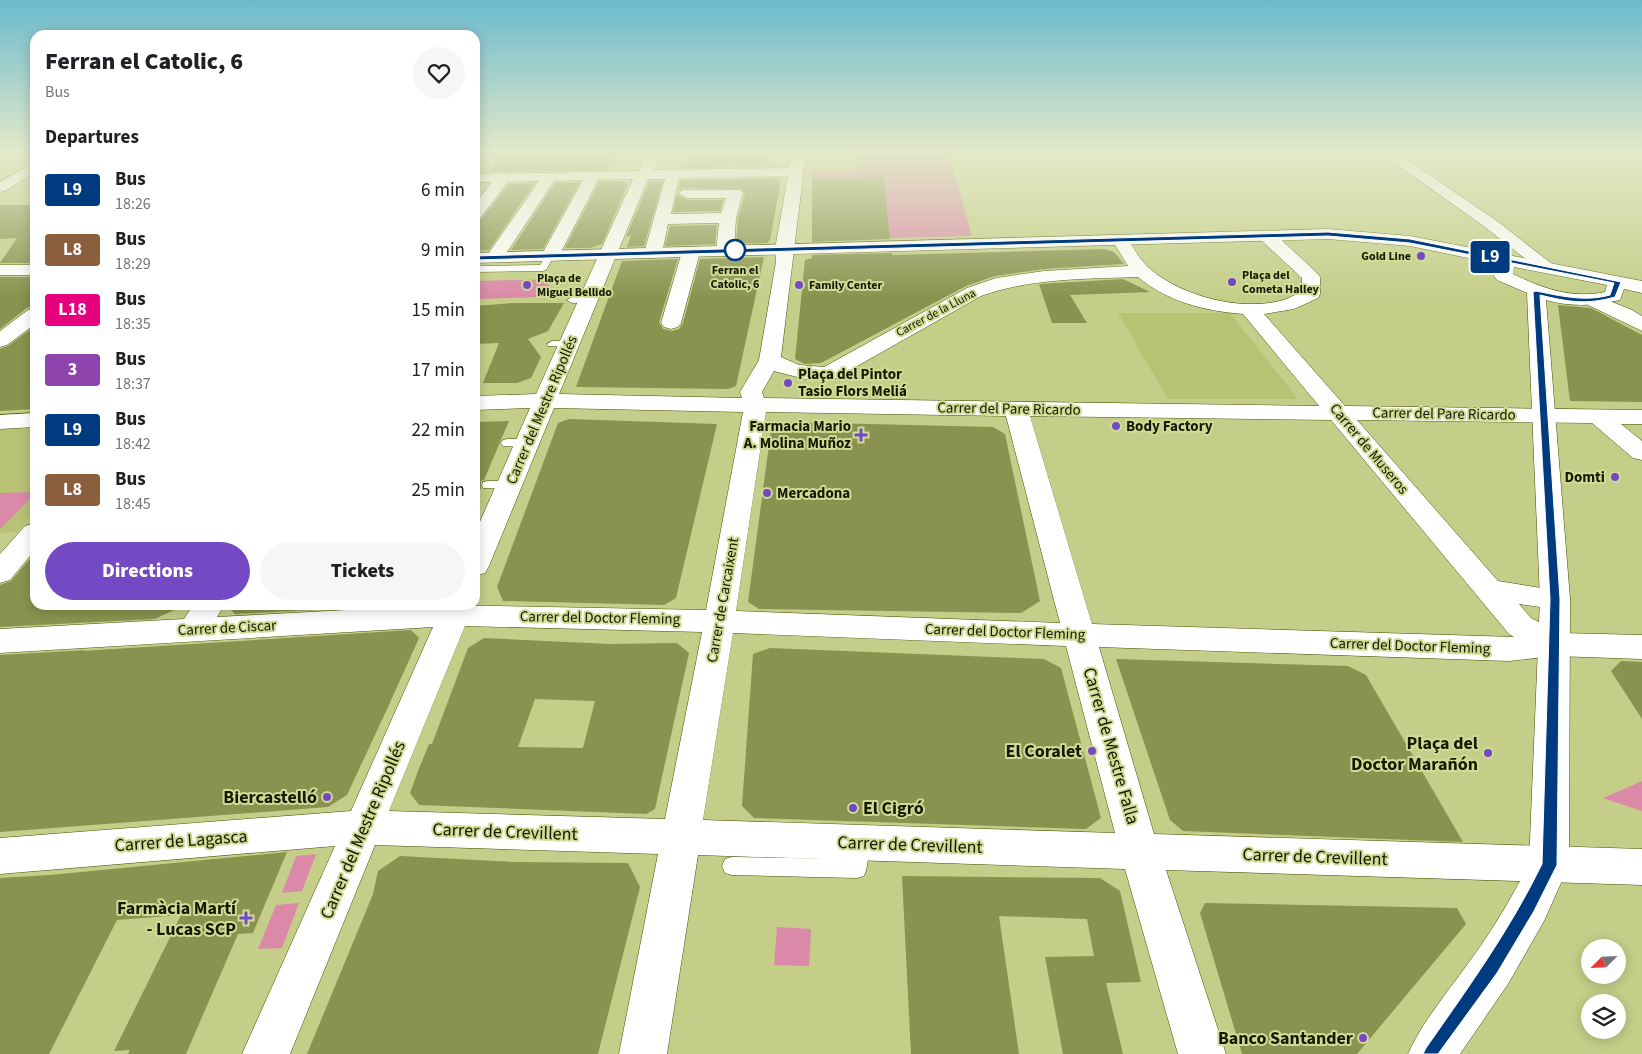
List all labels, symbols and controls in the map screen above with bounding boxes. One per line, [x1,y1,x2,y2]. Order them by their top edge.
text: Ferran el Catolic, 6 [45,44,243,79]
button: heart [413,47,465,99]
text: Bus [45,81,70,103]
text: Departures [45,124,139,151]
text: Bus [115,166,146,193]
text: L9 [63,177,82,202]
text: 6 min [421,177,465,204]
text: 18:26 [115,193,151,215]
text: Bus [115,226,146,253]
text: L8 [63,237,82,262]
text: 9 min [421,237,465,264]
marker: Ferran el Catolic, 6 [724,239,746,261]
line badge: L9 [1468,241,1512,273]
text: L9 [1481,244,1499,269]
place label: Gold Line [1361,248,1411,265]
marker: Gold Line [1415,250,1427,262]
text: 18:29 [115,253,151,275]
place label: Ferran el Catolic, 6 [711,262,759,293]
place label: Plaça del Cometa Halley [1242,267,1320,298]
place label: Plaça de Miguel Bellido [537,270,612,301]
marker: Plaça del Cometa Halley [1226,276,1238,288]
place label: Family Center [809,277,882,294]
marker: Plaça de Miguel Bellido [521,279,533,291]
marker: Family Center [793,279,805,291]
street label: Carrer de la Lluna [893,285,979,341]
text: Bus [115,286,146,313]
text: L18 [58,297,87,322]
text: 15 min [411,297,465,324]
text: 18:35 [115,313,151,335]
street label: Carrer del Mestre Ripollés [501,332,583,488]
text: Bus [115,346,146,373]
text: 3 [68,357,77,382]
text: 17 min [411,357,465,384]
place label: Plaça del Pintor Tasio Flors Meliá [798,364,907,402]
text: 18:37 [115,373,151,395]
marker: Plaça del Pintor Tasio Flors Meliá [782,377,794,389]
street label: Carrer del Pare Ricardo [937,397,1081,421]
street label: Carrer de Museros [1325,399,1413,499]
street label: Carrer del Pare Ricardo [1372,402,1516,426]
text: Bus [115,406,146,433]
place label: Farmacia Mario A. Molina Muñoz [743,416,851,454]
place label: Body Factory [1126,416,1213,437]
text: L9 [63,417,82,442]
text: 22 min [411,417,465,444]
marker: Body Factory [1110,420,1122,432]
marker: Farmacia Mario A. Molina Muñoz [855,429,867,441]
text: 18:42 [115,433,151,455]
text: Bus [115,466,146,493]
place label: Domti [1564,467,1605,488]
marker: Domti [1609,471,1621,483]
text: L8 [63,477,82,502]
text: 25 min [411,477,465,504]
place label: Mercadona [777,483,850,504]
marker: Mercadona [761,487,773,499]
text: 18:45 [115,493,151,515]
street label: Carrer de Carcaixent [702,536,744,664]
button: Directions [45,542,250,600]
button: Tickets [260,542,465,600]
street label: Carrer del Doctor Fleming [520,606,681,630]
street label: Carrer de Ciscar [177,615,278,641]
street label: Carrer del Doctor Fleming [924,619,1086,645]
street label: Carrer del Doctor Fleming [1329,633,1491,659]
street label: Carrer de Mestre Falla [1077,664,1145,828]
place label: Plaça del Doctor Marañón [1351,731,1478,777]
street label: Carrer del Mestre Ripollés [314,737,412,923]
place label: El Coralet [1006,739,1082,764]
marker: El Coralet [1086,745,1098,757]
marker: Plaça del Doctor Marañón [1482,747,1494,759]
place label: Biercastelló [223,785,317,810]
marker: Biercastelló [321,791,333,803]
place label: El Cigró [863,796,924,821]
marker: El Cigró [847,802,859,814]
street label: Carrer de Crevillent [432,817,578,847]
street label: Carrer de Lagasca [114,824,248,858]
street label: Carrer de Crevillent [837,830,983,860]
street label: Carrer de Crevillent [1242,842,1388,872]
place label: Farmàcia Martí - Lucas SCP [117,896,237,942]
marker: Farmàcia Martí - Lucas SCP [240,912,252,924]
north arrow [1581,939,1626,984]
map controls [1581,939,1626,1039]
button: layers [1581,994,1626,1039]
place label: Banco Santander [1218,1026,1354,1051]
marker: Banco Santander [1357,1032,1369,1044]

